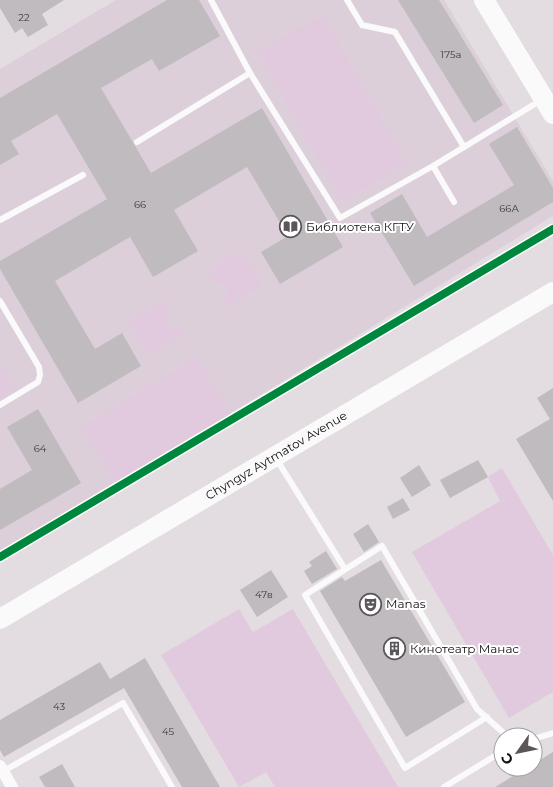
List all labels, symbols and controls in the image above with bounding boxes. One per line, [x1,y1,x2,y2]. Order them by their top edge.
house number: 22 [18,11,30,24]
house number: 175а [441,48,461,61]
house number: 66 [134,198,146,211]
house number: 66А [499,202,519,215]
library icon: Библиотека КГТУ [278,215,302,239]
place label: Библиотека КГТУ [306,219,415,234]
street label: Chyngyz Aytmatov Avenue [203,408,349,503]
house number: 64 [34,442,47,455]
house number: 47в [255,588,273,601]
theatre icon: Manas [358,592,382,616]
place label: Manas [386,596,426,611]
building icon: Кинотеатр Манас [382,637,406,661]
place label: Кинотеатр Манас [410,641,519,656]
house number: 43 [53,700,65,713]
house number: 45 [162,725,174,738]
north arrow [493,727,543,777]
text: С [497,750,517,768]

